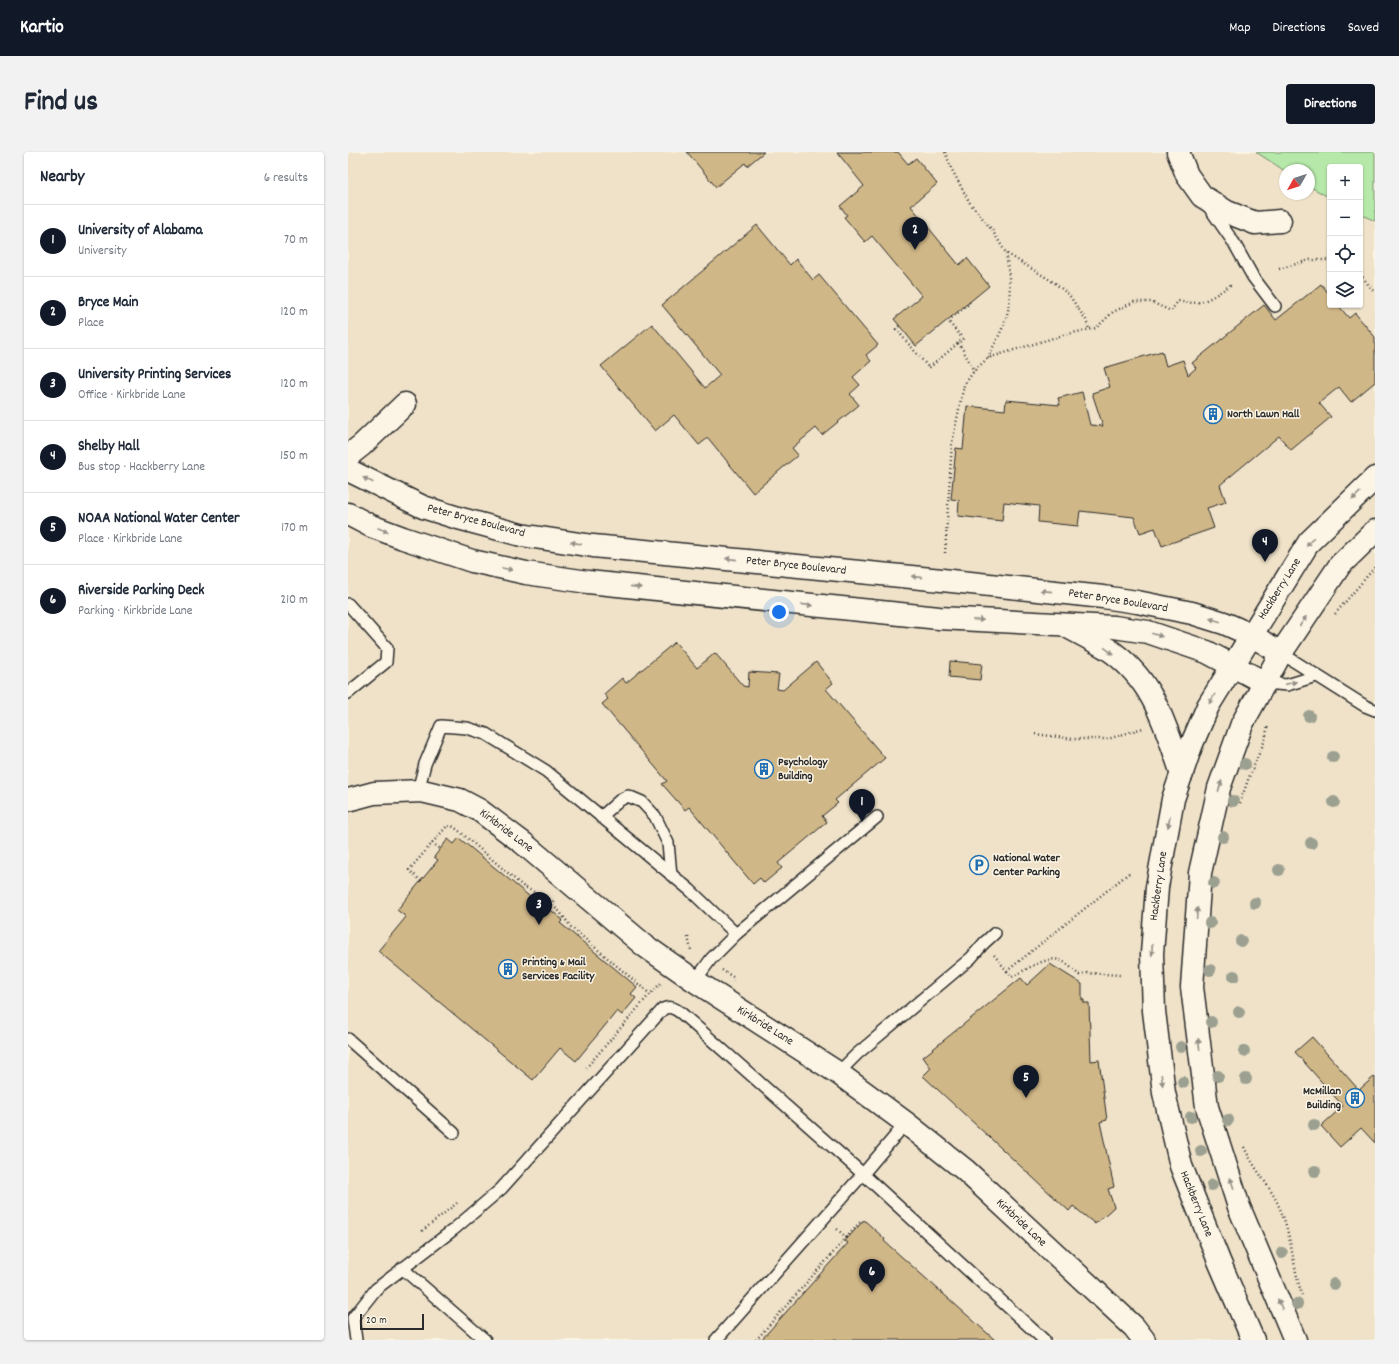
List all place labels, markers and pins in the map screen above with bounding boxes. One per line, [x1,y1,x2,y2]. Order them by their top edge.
pin: 2 [902,217,928,250]
building icon: North Lawn Hall [1202,403,1224,425]
place label: North Lawn Hall [1227,406,1300,423]
pin: 4 [1252,529,1278,562]
place label: Psychology Building [778,754,828,785]
building icon: Psychology Building [753,758,775,780]
pin: 1 [849,789,875,822]
place label: National Water Center Parking [993,850,1061,881]
parking icon: National Water Center Parking [968,854,990,876]
pin: 3 [526,892,552,925]
place label: Printing & Mail Services Facility [522,954,596,985]
building icon: Printing & Mail Services Facility [497,958,519,980]
pin: 5 [1013,1065,1039,1098]
place label: McMillan Building [1303,1083,1341,1114]
building icon: McMillan Building [1344,1087,1366,1109]
pin: 6 [859,1259,885,1292]

